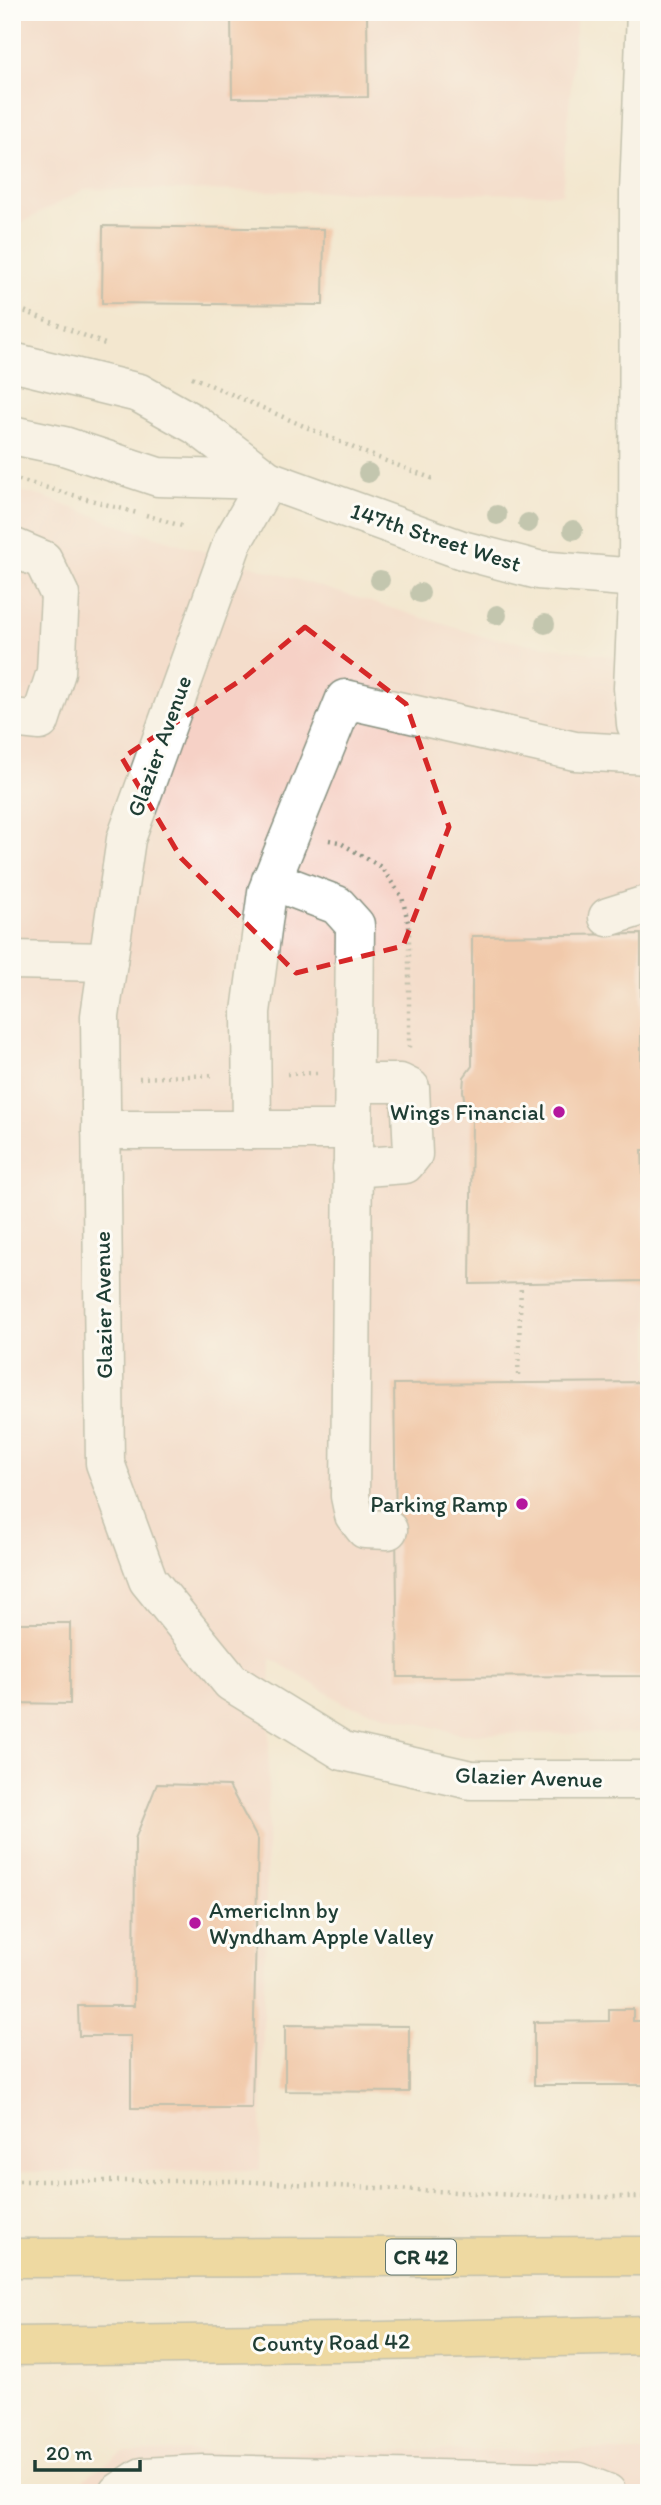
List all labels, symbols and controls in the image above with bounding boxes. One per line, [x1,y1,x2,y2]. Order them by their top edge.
street label: 147th Street West [347,496,525,578]
street label: Glazier Avenue [121,672,197,820]
place label: Wings Financial [390,1098,545,1126]
marker: Wings Financial [551,1104,567,1120]
street label: Glazier Avenue [88,1231,118,1379]
place label: Parking Ramp [370,1490,508,1518]
marker: Parking Ramp [514,1496,530,1512]
street label: Glazier Avenue [455,1760,603,1794]
place label: AmericInn by Wyndham Apple Valley [209,1896,434,1950]
marker: AmericInn by Wyndham Apple Valley [187,1915,203,1931]
road number: CR 42 [386,2240,456,2274]
street label: County Road 42 [252,2327,410,2357]
scale bar [35,2428,140,2472]
text: 20 m [46,2440,93,2465]

